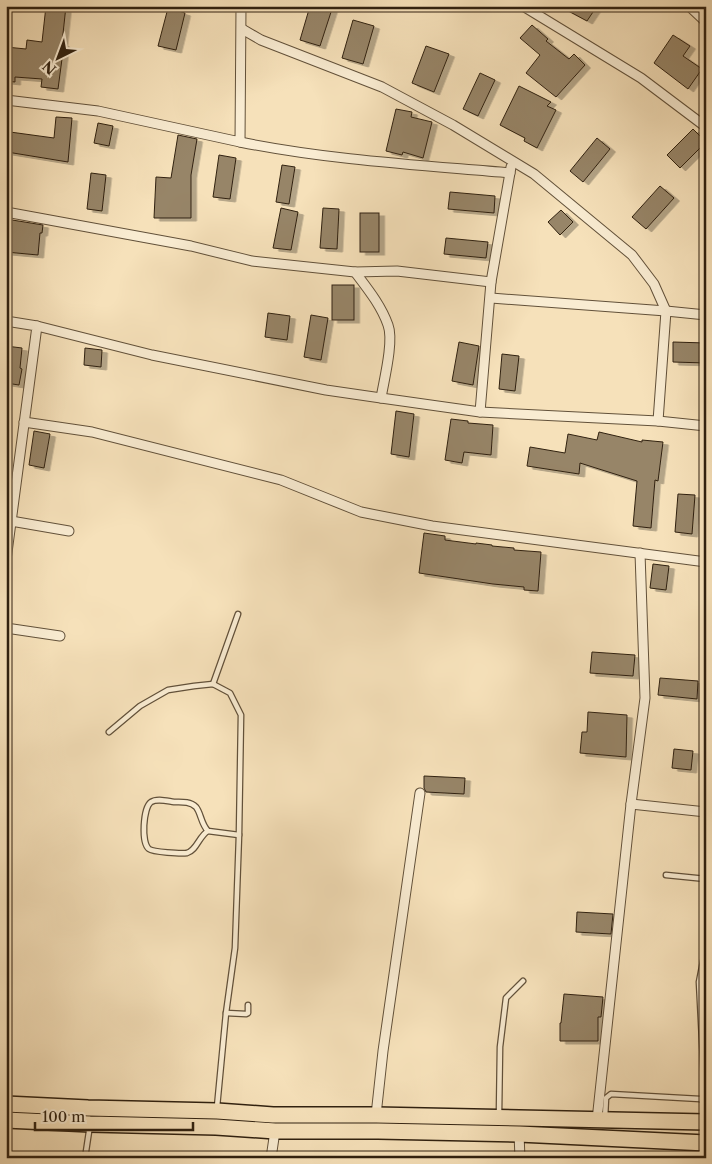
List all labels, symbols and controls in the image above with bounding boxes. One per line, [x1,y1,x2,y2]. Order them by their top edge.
north arrow [32,32,82,82]
text: N [39,57,60,78]
scale bar [35,1099,192,1131]
text: 100 m [42,1107,85,1126]

